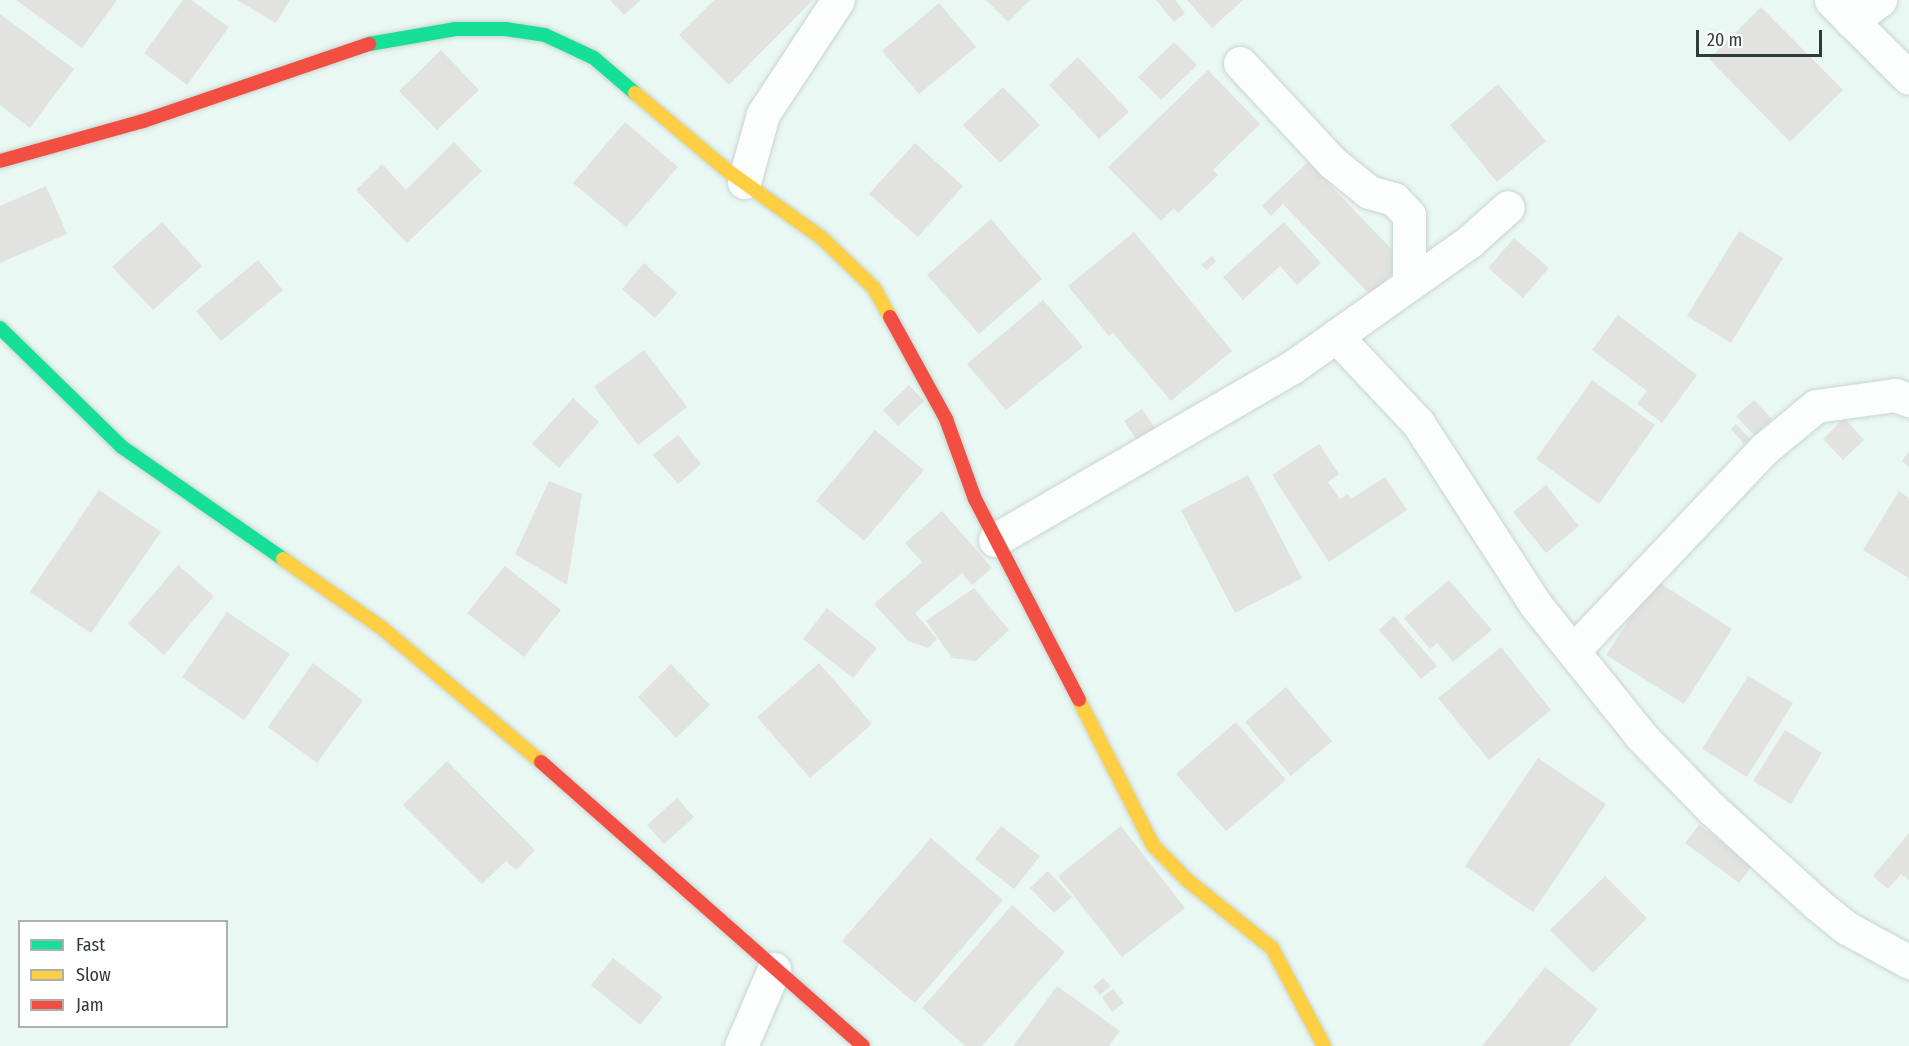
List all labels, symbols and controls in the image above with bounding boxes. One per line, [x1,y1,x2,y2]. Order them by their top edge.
scale bar [1699,18,1825,56]
text: 20 m [1707,29,1742,51]
legend [18,920,228,1028]
text: Fast [76,934,105,956]
text: Slow [76,964,111,986]
text: Jam [76,994,104,1016]

